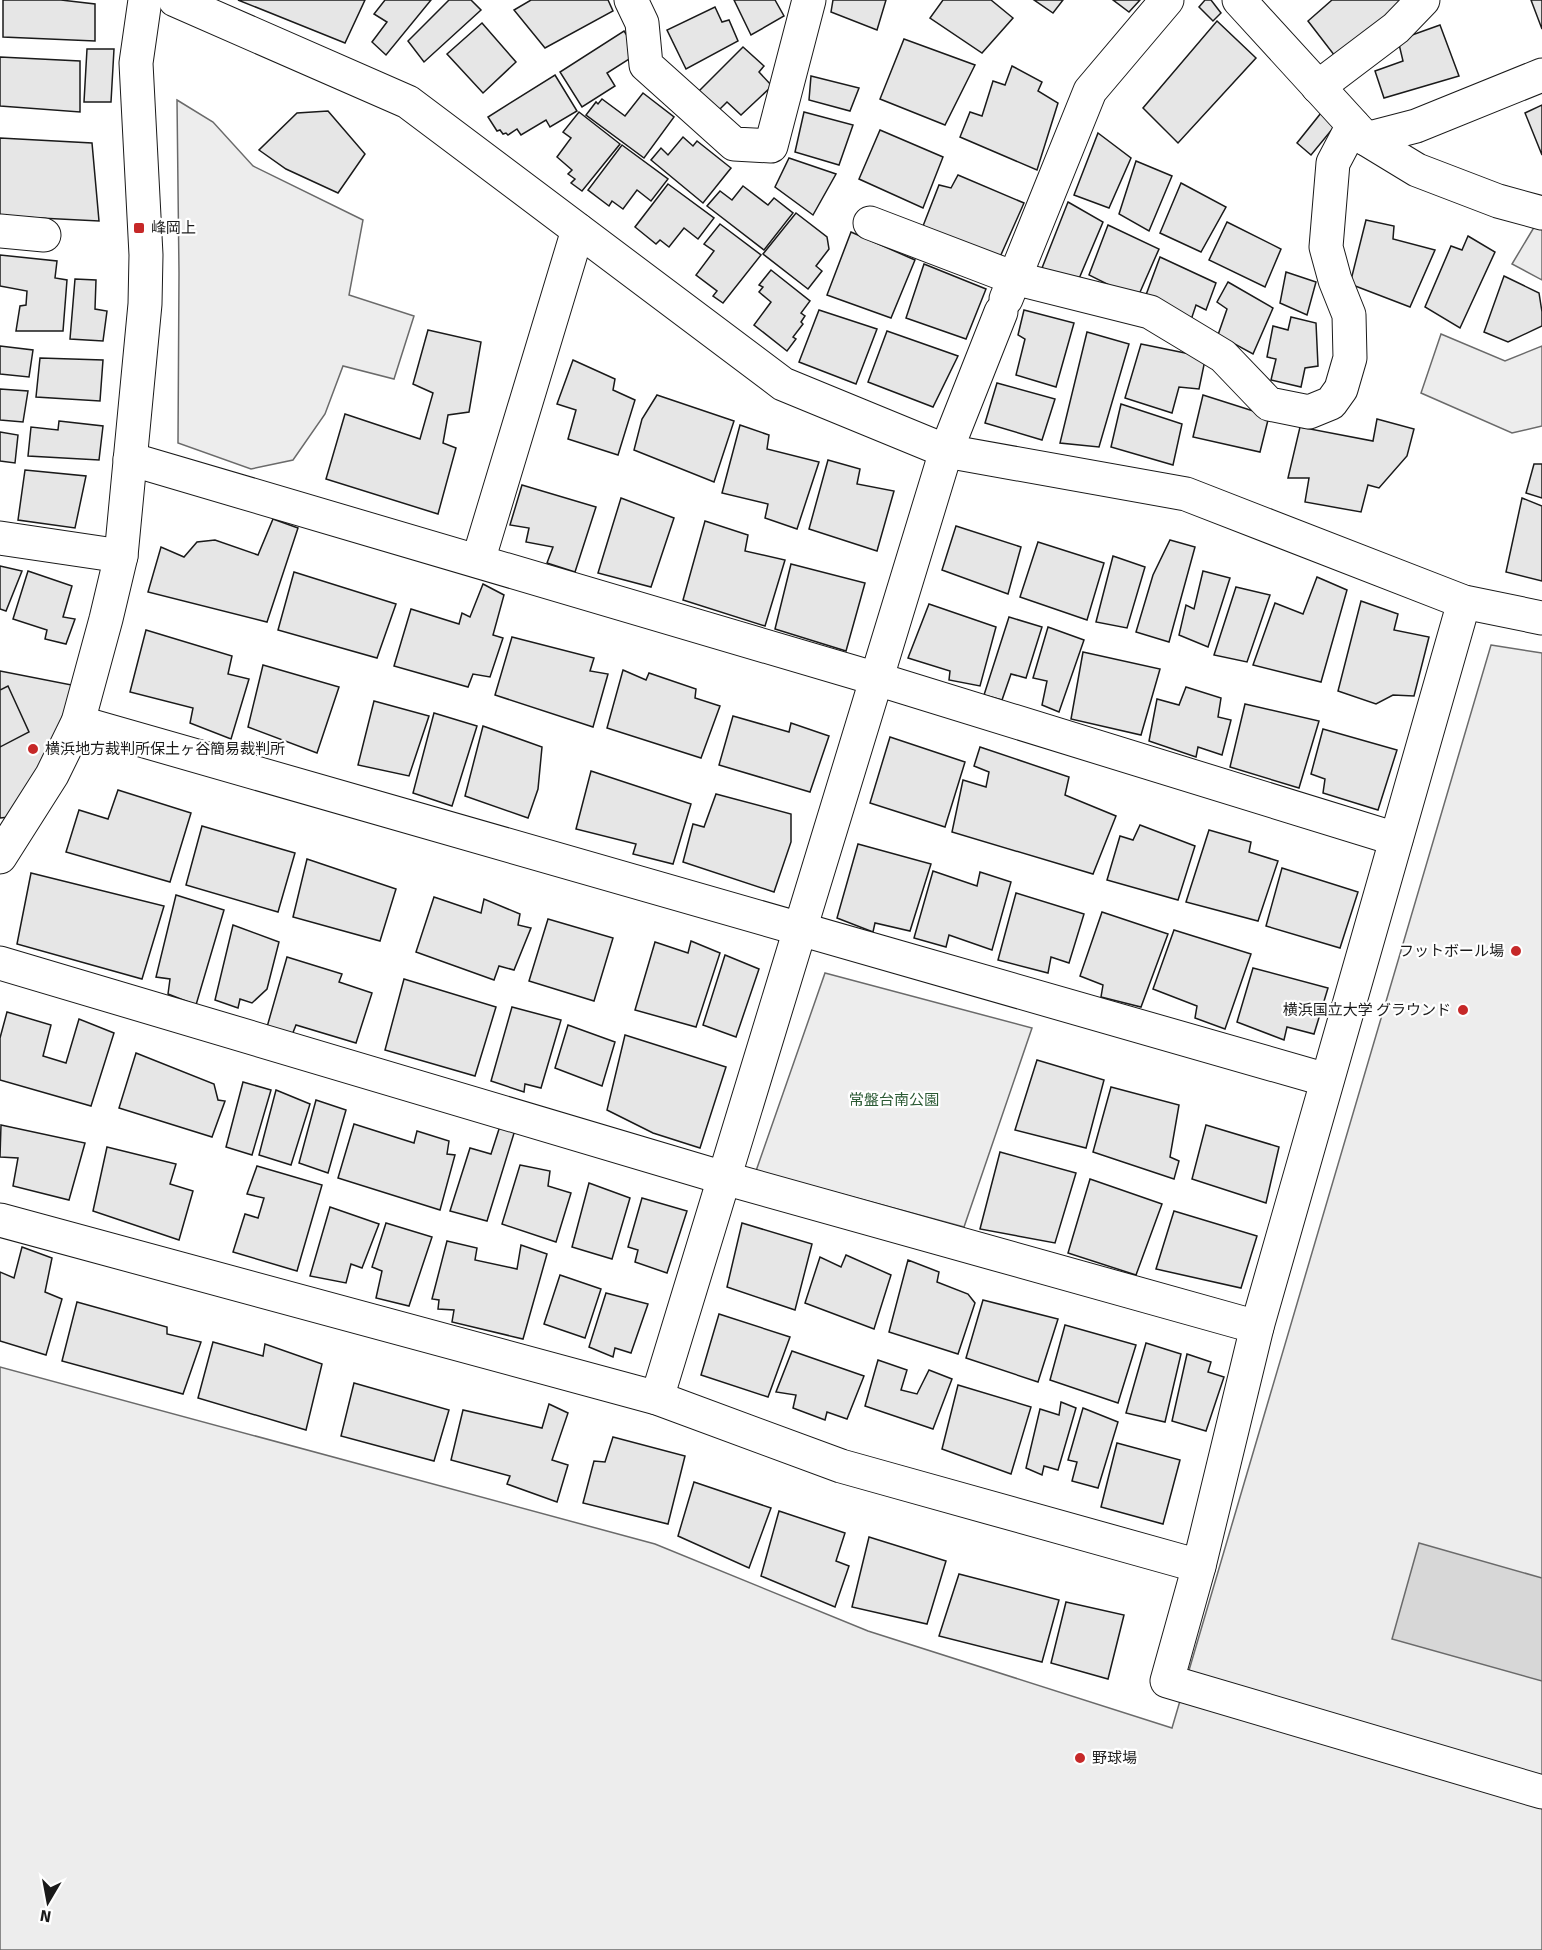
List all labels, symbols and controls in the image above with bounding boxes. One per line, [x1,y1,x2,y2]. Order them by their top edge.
place label: 峰岡上 [151,219,196,237]
marker: 峰岡上 [132,221,146,235]
place label: 横浜地方裁判所保土ヶ谷簡易裁判所 [45,740,285,758]
marker: 横浜地方裁判所保土ヶ谷簡易裁判所 [26,742,40,756]
place label: フットボール場 [1399,942,1504,960]
marker: フットボール場 [1509,944,1523,958]
place label: 横浜国立大学 グラウンド [1283,1001,1451,1019]
marker: 横浜国立大学 グラウンド [1456,1003,1470,1017]
park label: 常盤台南公園 [849,1091,939,1109]
place label: 野球場 [1092,1749,1137,1767]
marker: 野球場 [1073,1751,1087,1765]
north arrow [18,1872,78,1932]
text: N [38,1905,53,1927]

